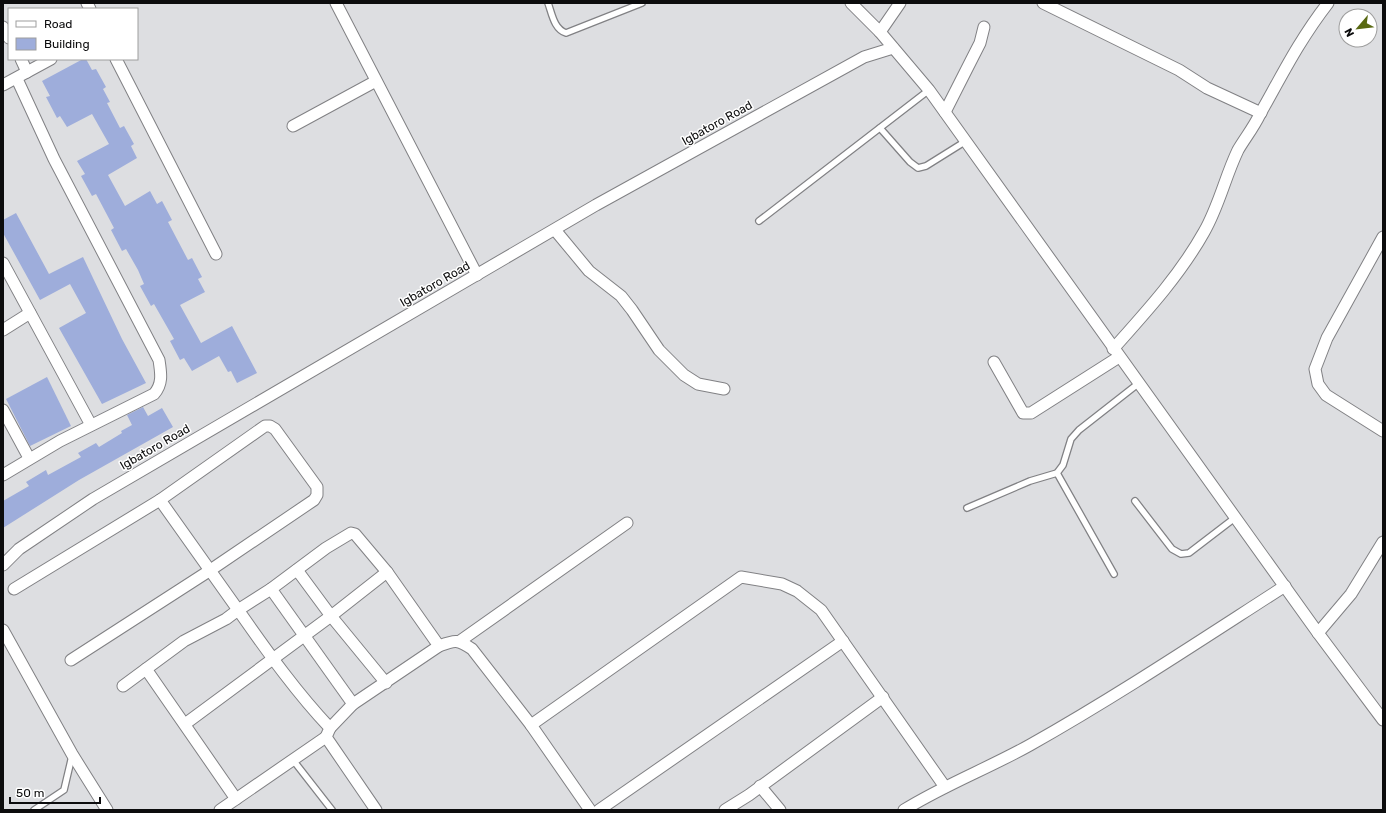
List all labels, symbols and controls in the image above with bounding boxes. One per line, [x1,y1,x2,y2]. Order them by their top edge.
legend [8,8,138,60]
north arrow [1338,8,1378,48]
text: Road [44,17,72,31]
text: N [1342,26,1357,39]
text: Building [44,37,90,51]
street label: Igbatoro Road [679,98,755,148]
street label: Igbatoro Road [398,258,472,310]
street label: Igbatoro Road [118,421,192,473]
scale bar [10,779,100,805]
text: 50 m [16,786,44,800]

